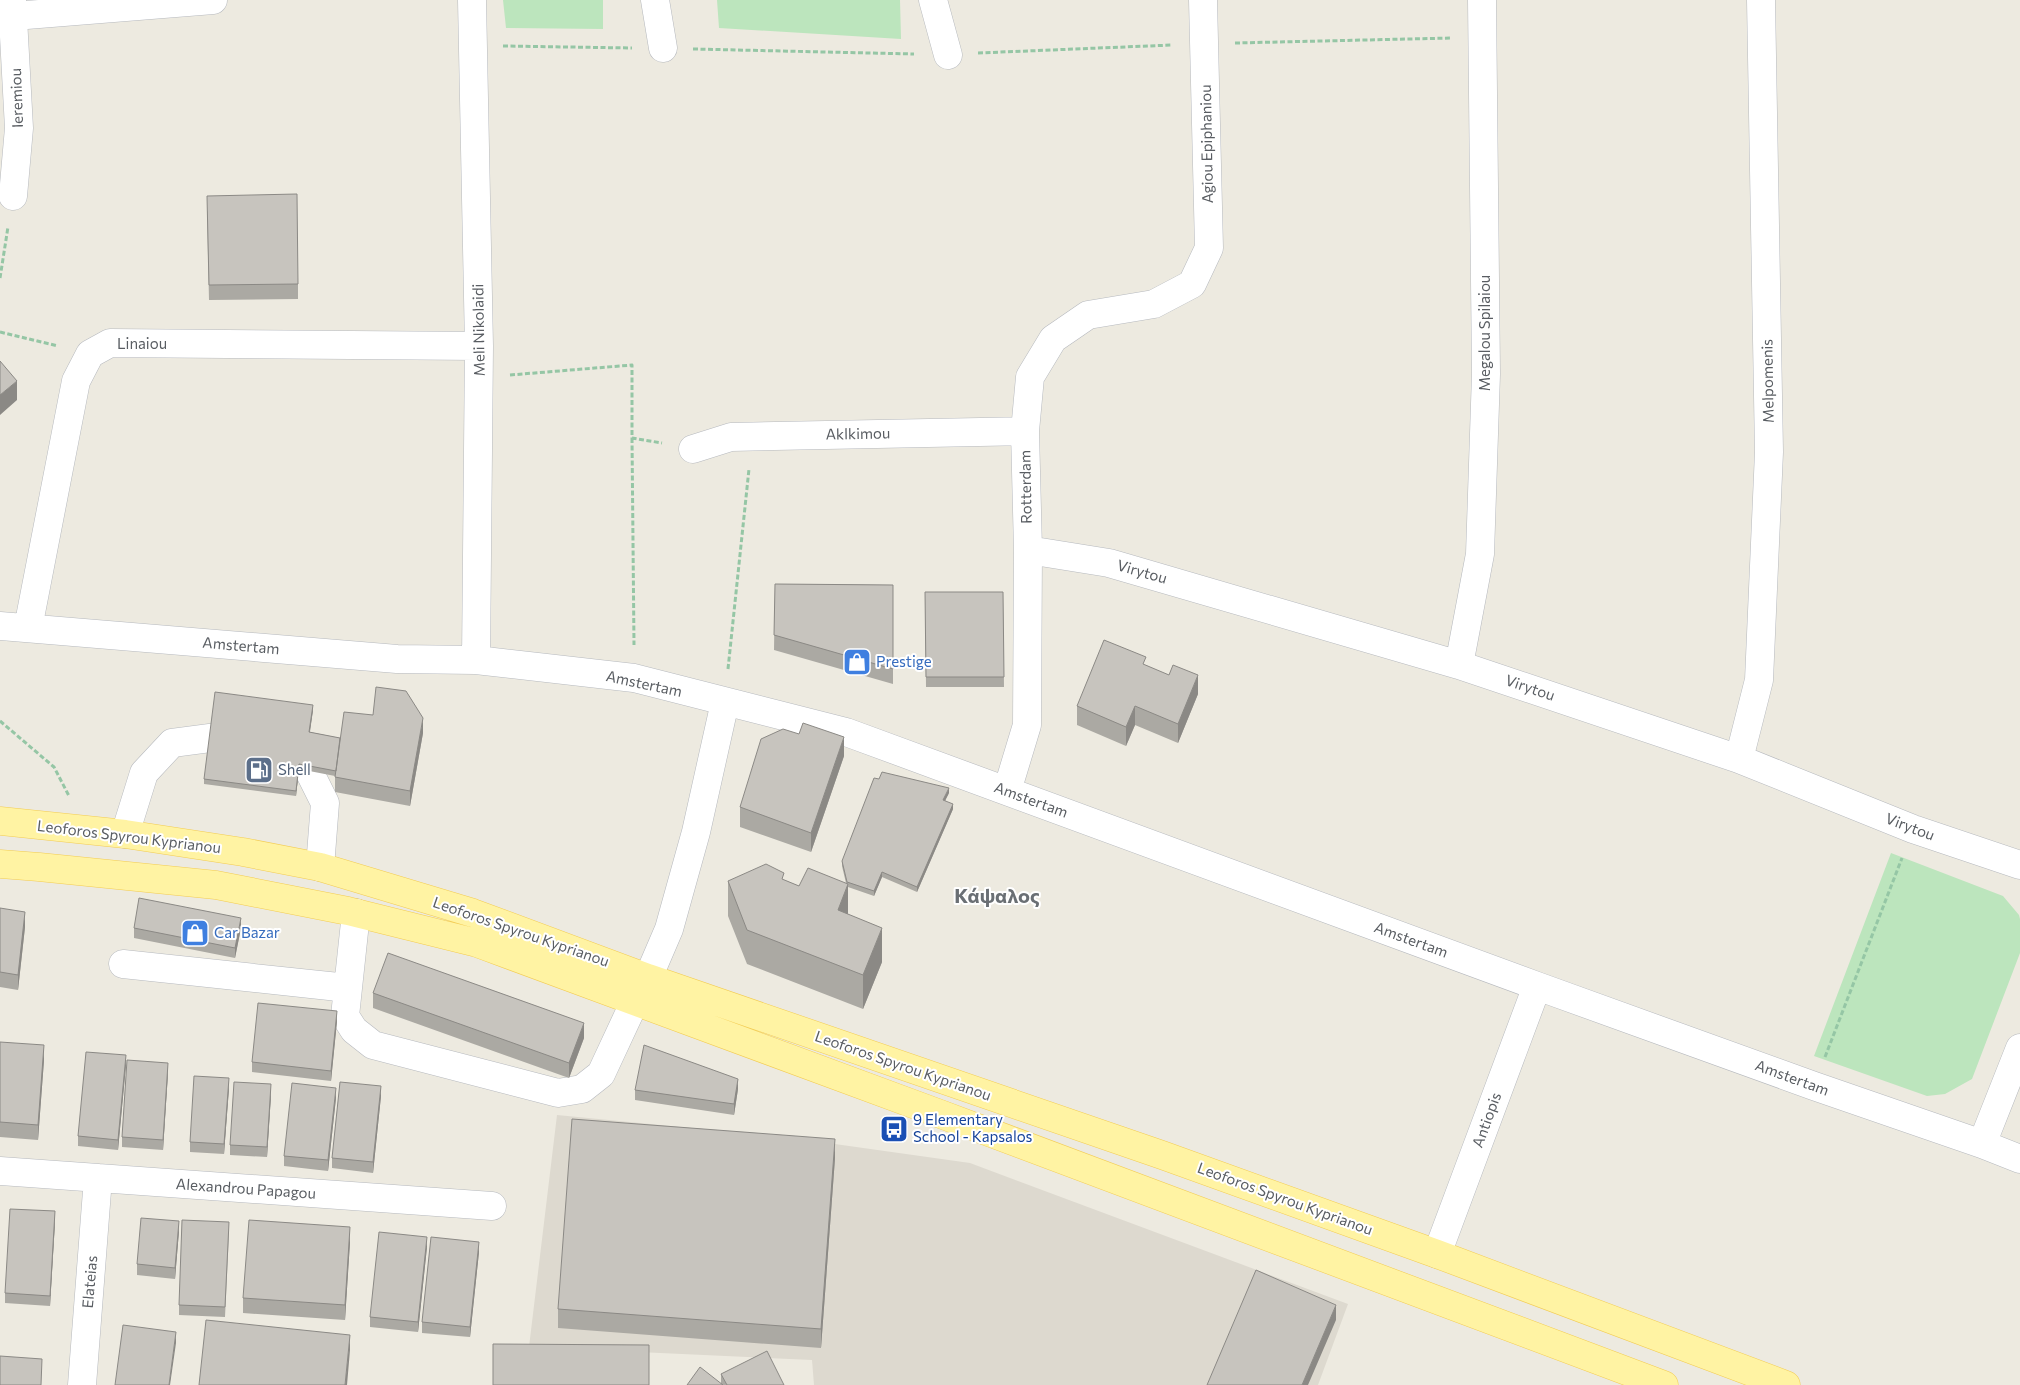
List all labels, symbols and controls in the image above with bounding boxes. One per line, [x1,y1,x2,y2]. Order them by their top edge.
street label: Ieremiou [6,68,26,128]
street label: Agiou Epiphaniou [1196,84,1216,204]
street label: Megalou Spilaiou [1475,275,1493,391]
street label: Meli Nikolaidi [468,284,488,377]
street label: Linaiou [117,334,167,352]
street label: Melpomenis [1757,339,1777,423]
street label: Aklkimou [825,423,890,443]
street label: Rotterdam [1015,450,1035,524]
street label: Virytou [1115,555,1169,587]
street label: Amstertam [202,633,280,657]
shop icon: Prestige [842,647,872,677]
place label: Prestige [876,652,932,670]
street label: Amstertam [605,666,684,700]
street label: Virytou [1503,670,1558,704]
fuel station icon: Shell [244,755,274,785]
place label: Shell [278,760,311,778]
street label: Amstertam [992,777,1071,821]
street label: Virytou [1883,808,1938,844]
street label: Leoforos Spyrou Kyprianou [36,816,222,856]
district label: Κάψαλος [954,883,1040,907]
street label: Leoforos Spyrou Kyprianou [431,892,612,970]
street label: Amstertam [1372,917,1451,961]
shop icon: Car Bazar [180,918,210,948]
place label: Car Bazar [214,923,280,941]
street label: Leoforos Spyrou Kyprianou [813,1026,994,1104]
street label: Amstertam [1753,1055,1832,1099]
street label: Antiopis [1468,1089,1504,1150]
place label: 9 Elementary School - Kapsalos [913,1110,1033,1145]
bus stop icon: 9 Elementary School - Kapsalos [879,1114,909,1144]
street label: Leoforos Spyrou Kyprianou [1195,1158,1375,1238]
street label: Alexandrou Papagou [175,1174,317,1202]
street label: Elateias [78,1255,100,1309]

